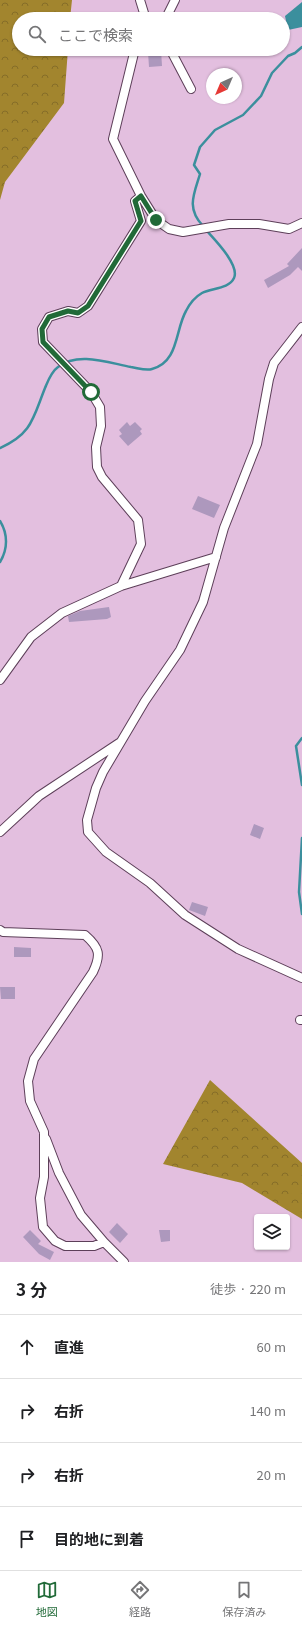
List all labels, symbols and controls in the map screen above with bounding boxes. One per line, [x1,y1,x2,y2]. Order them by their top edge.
search box [12,12,290,56]
icon: search [26,23,48,45]
text: ここで検索 [58,24,133,45]
north arrow [206,68,242,104]
route end [147,211,165,229]
route start [82,383,100,401]
map controls [254,1214,290,1250]
button: layers [254,1214,290,1250]
text: 3 分 [16,1276,47,1301]
text: 徒歩 · 220 m [210,1279,286,1298]
icon: ahead [16,1336,38,1358]
text: 直進 [54,1336,84,1357]
text: 60 m [257,1337,286,1356]
icon: right [16,1400,38,1422]
text: 右折 [54,1400,84,1421]
text: 140 m [249,1401,286,1420]
icon: right [16,1464,38,1486]
text: 右折 [54,1464,84,1485]
text: 20 m [257,1465,286,1484]
icon: arrive [16,1528,38,1550]
text: 目的地に到着 [54,1528,144,1549]
tab: 地図 [36,1579,58,1619]
tab: 経路 [129,1579,151,1619]
tab: 保存済み [222,1579,266,1619]

